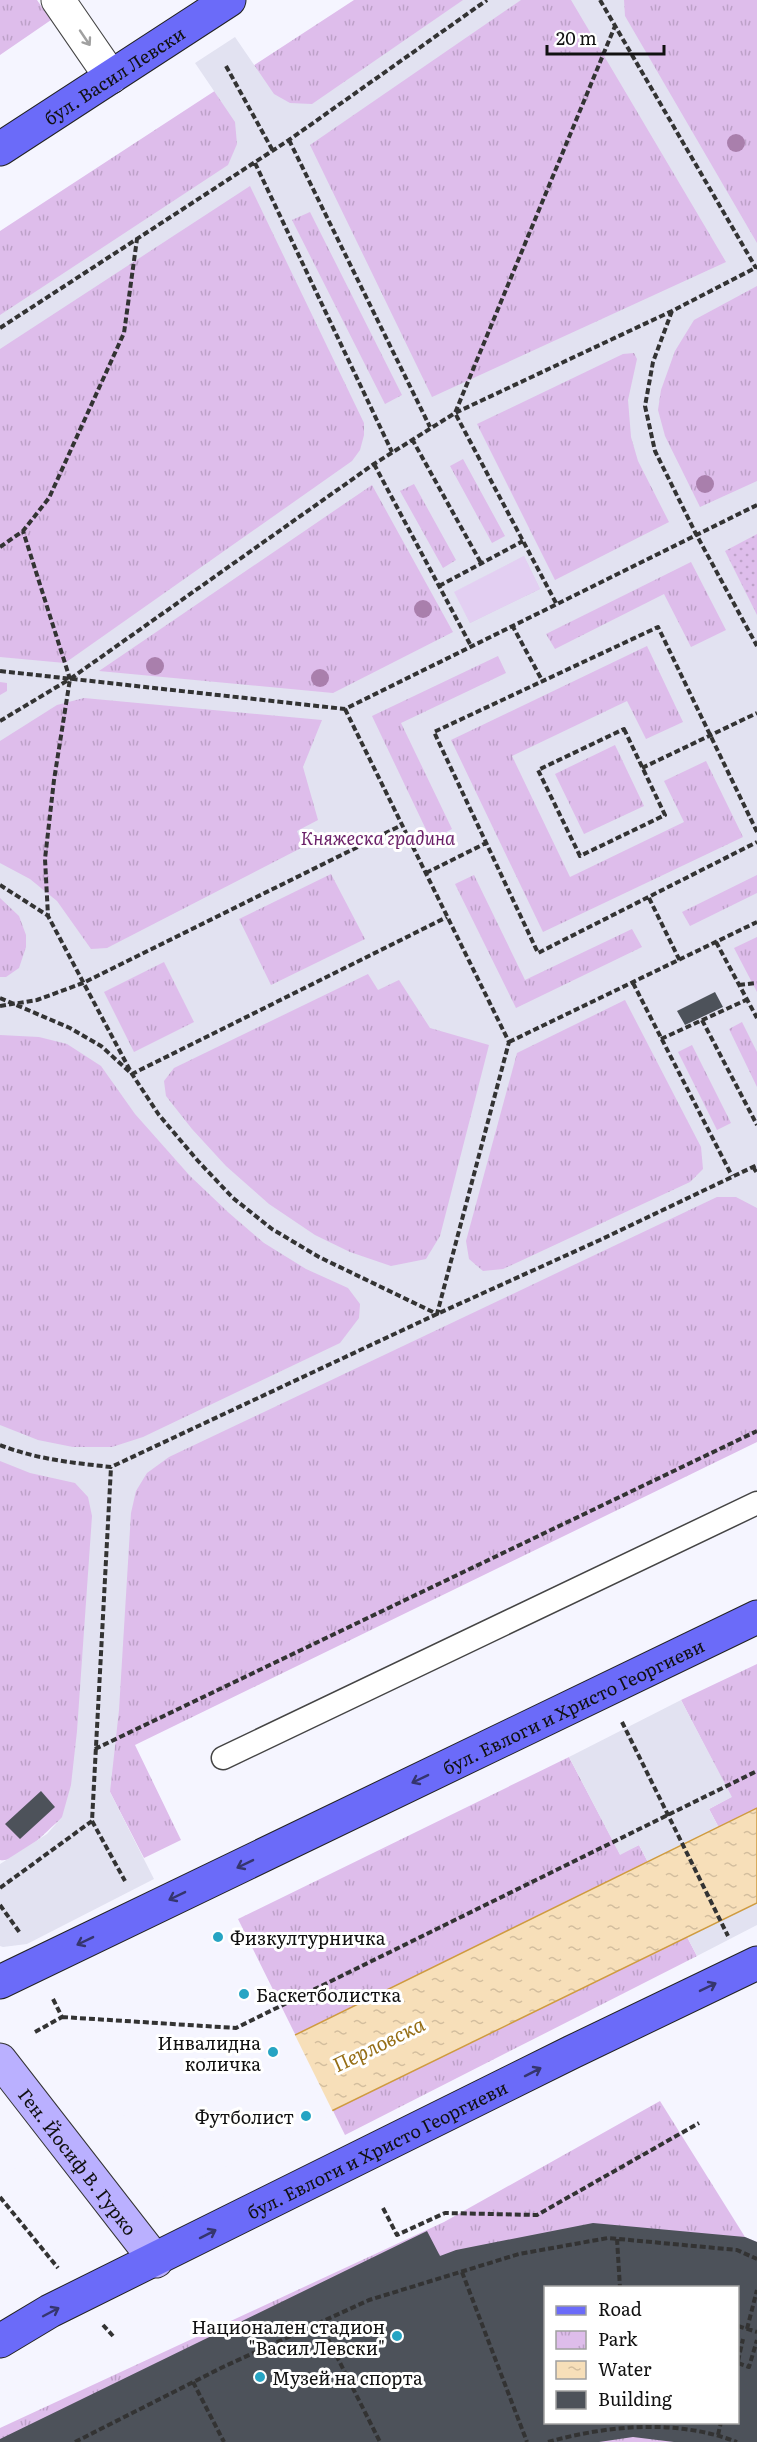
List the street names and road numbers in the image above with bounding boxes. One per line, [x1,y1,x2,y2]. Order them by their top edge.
street label: бул. Васил Левски [38,19,190,131]
street label: бул. Евлоги и Христо Георгиеви [437,1631,708,1780]
street label: бул. Евлоги и Христо Георгиеви [242,2073,512,2225]
street label: Ген. Йосиф В. Гурко [13,2082,144,2240]

